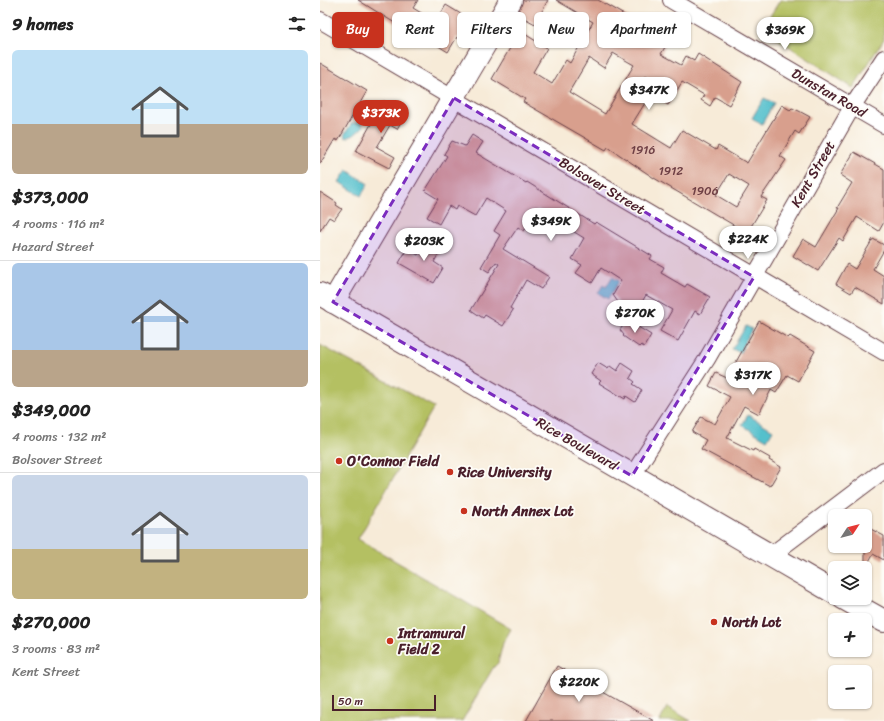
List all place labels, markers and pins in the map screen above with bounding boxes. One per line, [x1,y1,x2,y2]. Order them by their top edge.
pin: $369K [757,17,813,51]
pin: $347K [621,77,677,111]
pin: $373K [353,100,409,134]
pin: $349K [523,208,579,242]
pin: $224K [720,226,776,260]
pin: $203K [396,228,452,262]
pin: $270K [607,300,663,334]
pin: $317K [725,362,781,396]
place label: O'Connor Field [346,449,440,474]
marker: O'Connor Field [334,456,344,466]
place label: Rice University [457,460,552,485]
marker: Rice University [445,467,455,477]
place label: North Annex Lot [471,499,574,524]
marker: North Annex Lot [459,506,469,516]
place label: North Lot [721,610,782,635]
marker: North Lot [709,617,719,627]
place label: Intramural Field 2 [397,621,466,662]
marker: Intramural Field 2 [385,636,395,646]
pin: $220K [551,669,607,703]

